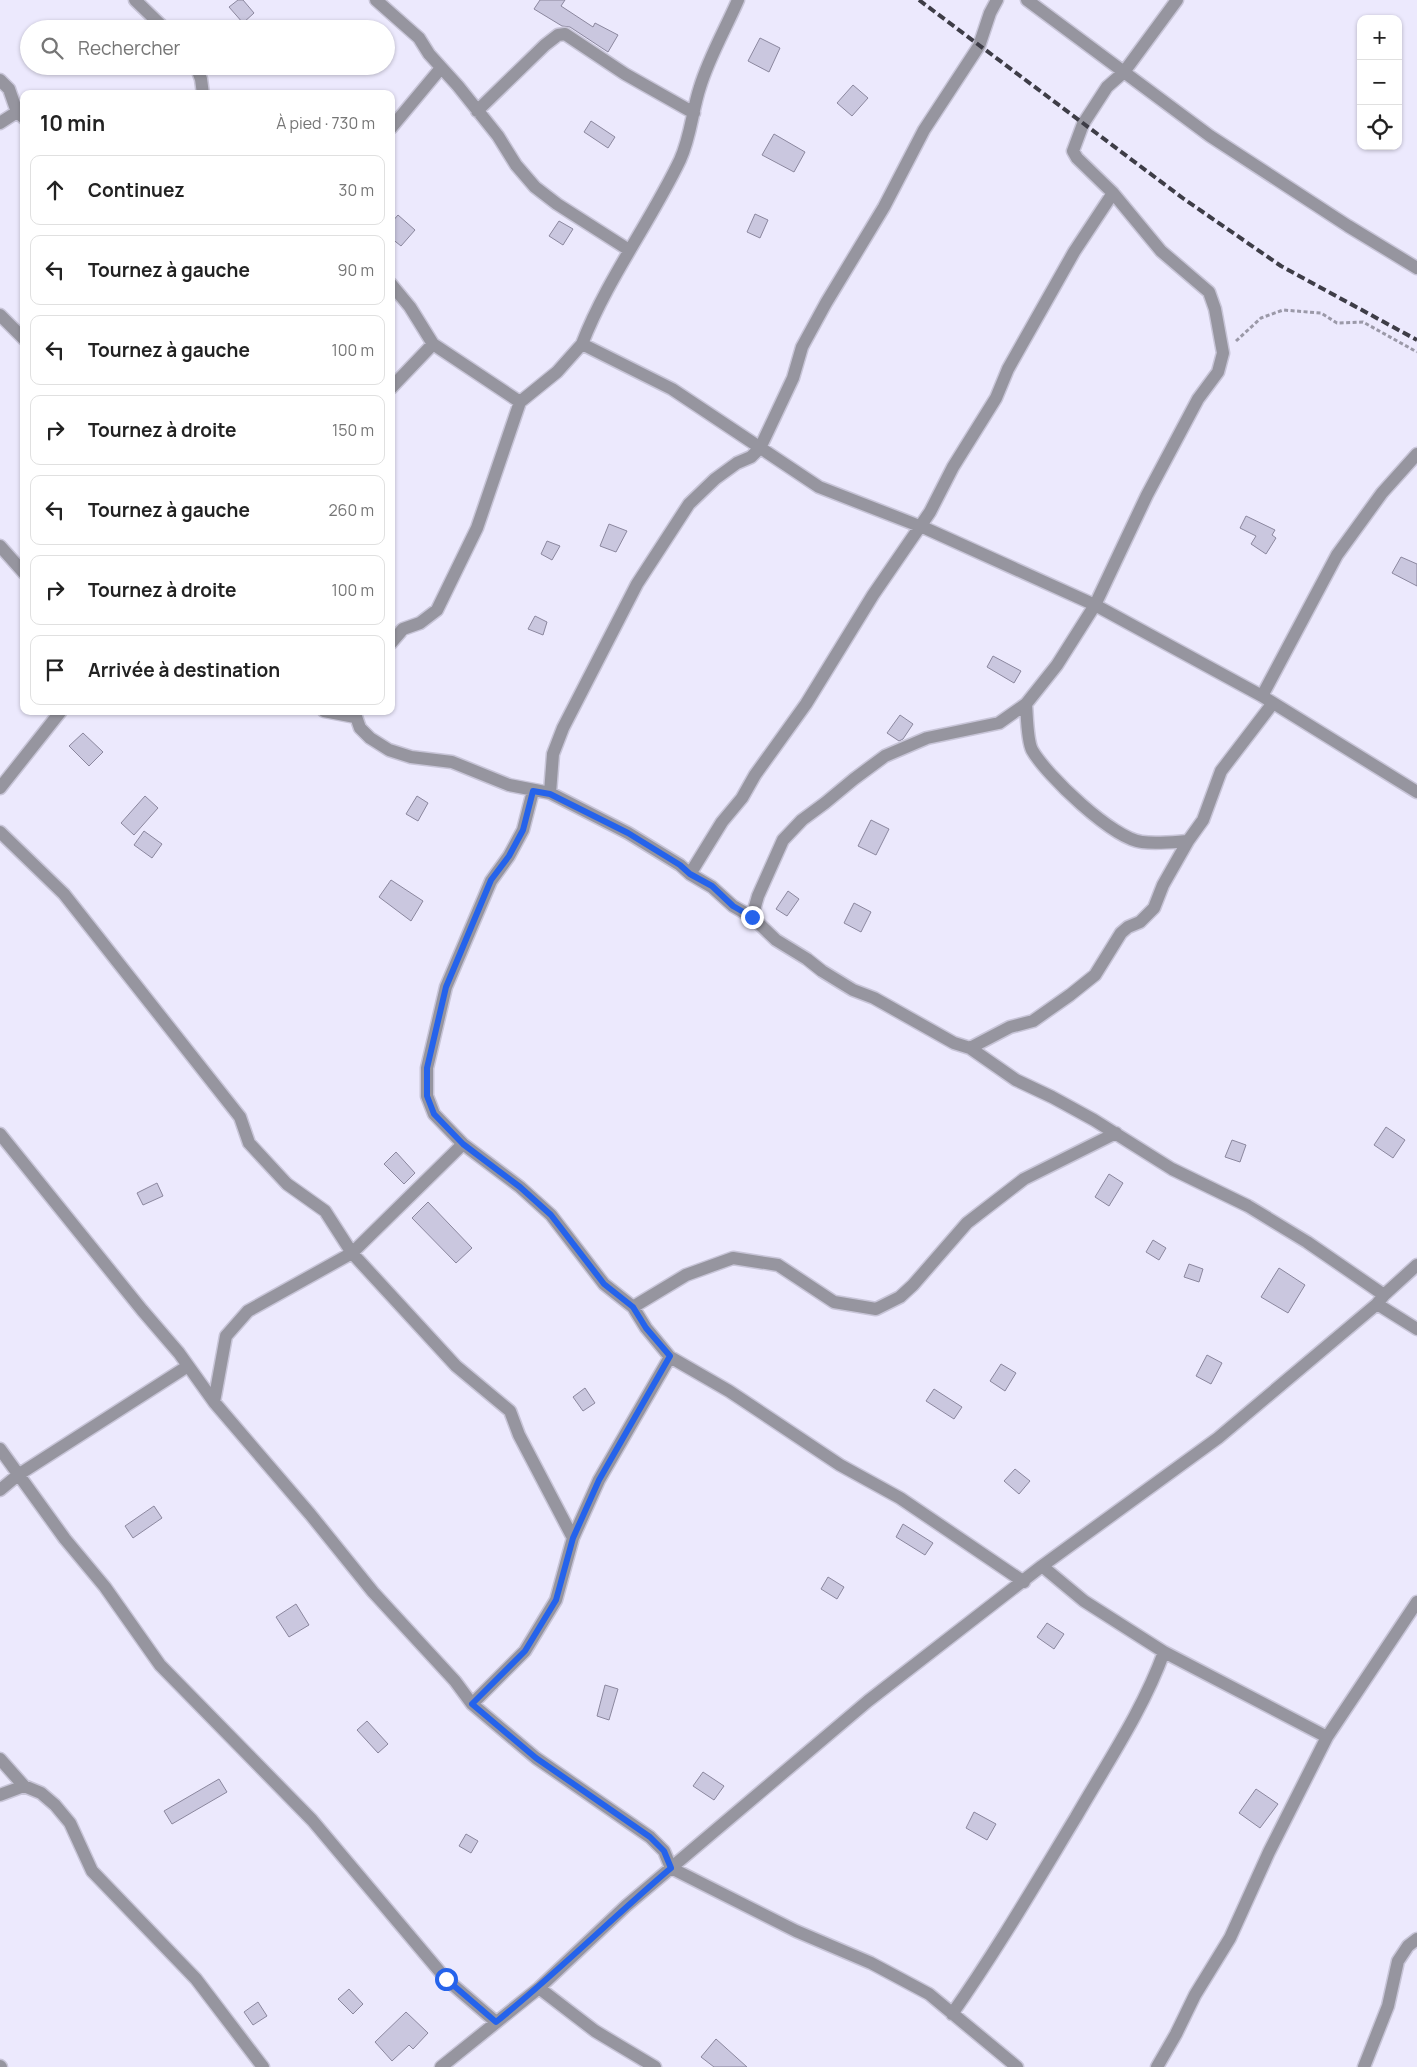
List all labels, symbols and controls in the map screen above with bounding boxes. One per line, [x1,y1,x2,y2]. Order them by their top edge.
map controls [1357,15,1402,150]
button: + [1357,15,1402,60]
search box [20,20,395,75]
icon: search [38,34,66,62]
text: Rechercher [78,35,180,61]
button: − [1357,60,1402,105]
button: locate [1357,105,1402,150]
text: 10 min [40,109,105,137]
text: À pied · 730 m [276,112,375,134]
icon: ahead [41,176,69,204]
text: Continuez [88,177,185,203]
text: 30 m [339,179,374,201]
icon: left [41,256,69,284]
text: Tournez à gauche [88,257,250,283]
text: 90 m [338,259,374,281]
icon: left [41,336,69,364]
text: Tournez à gauche [88,337,250,363]
text: 100 m [331,339,374,361]
icon: right [41,416,69,444]
text: Tournez à droite [88,417,236,443]
text: 150 m [332,419,374,441]
icon: left [41,496,69,524]
text: Tournez à gauche [88,497,250,523]
text: 260 m [328,499,374,521]
icon: right [41,576,69,604]
text: Tournez à droite [88,577,236,603]
text: 100 m [331,579,374,601]
icon: arrive [41,656,69,684]
text: Arrivée à destination [88,657,280,683]
route end [741,906,764,929]
route start [435,1968,458,1991]

